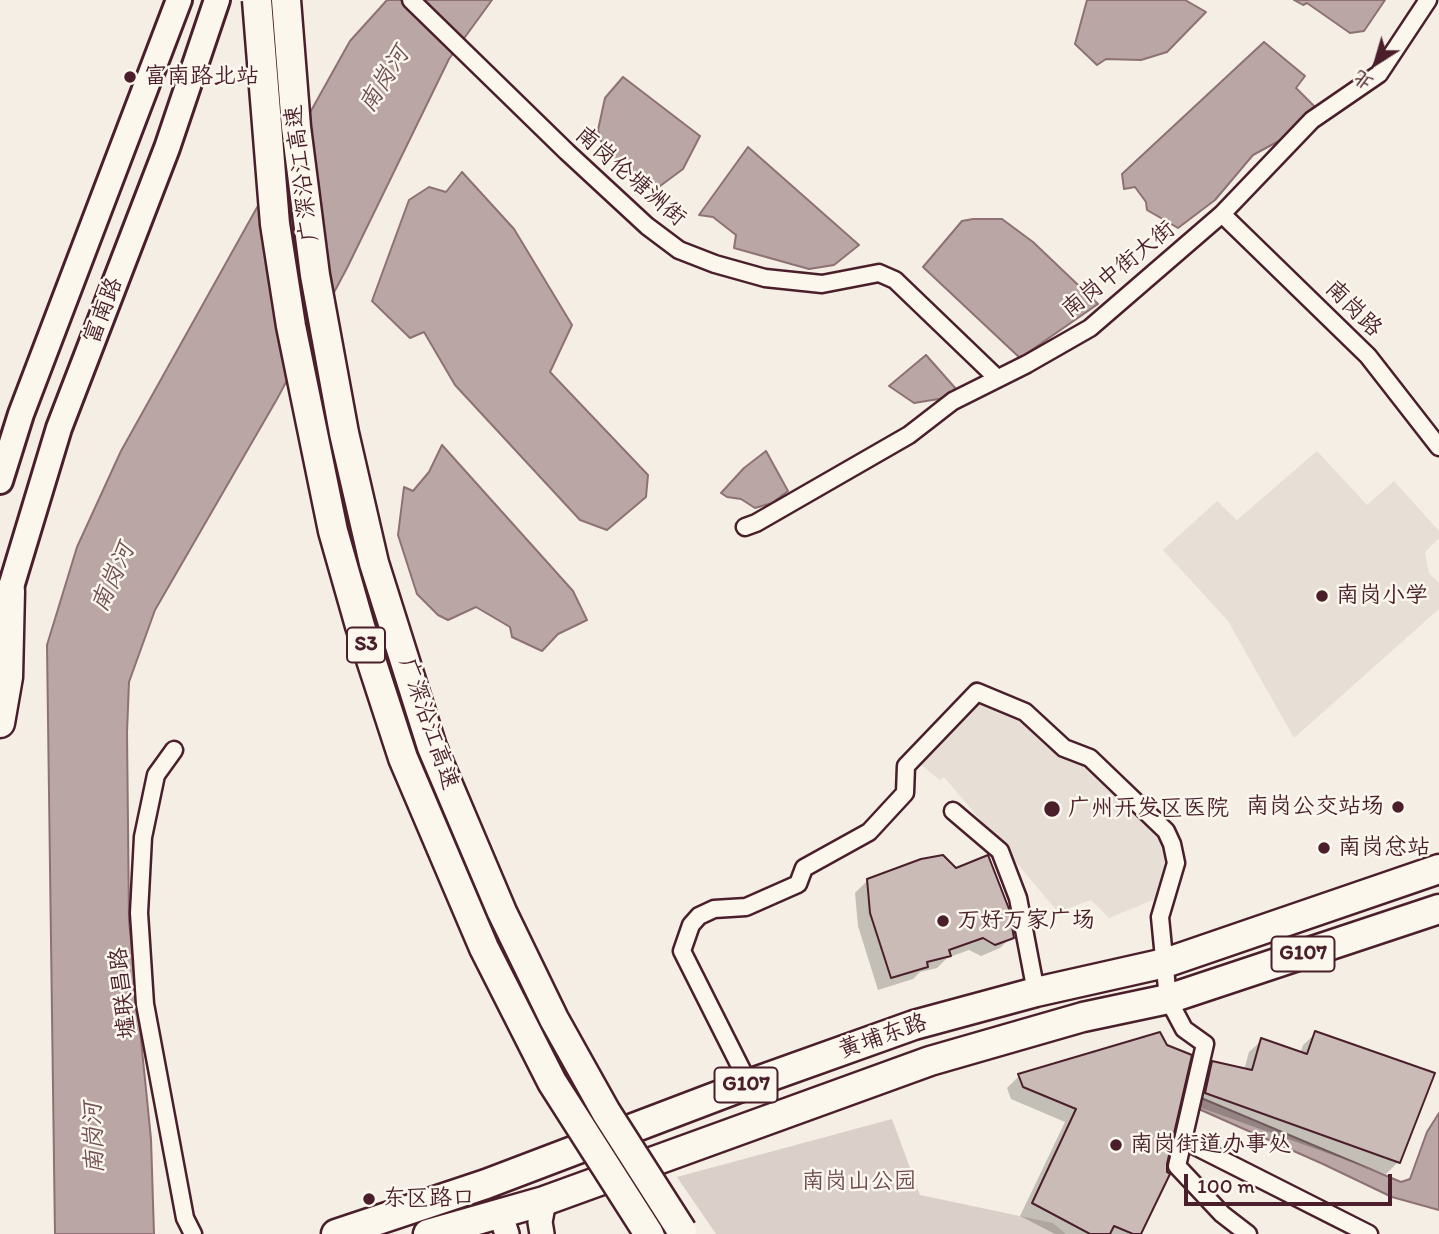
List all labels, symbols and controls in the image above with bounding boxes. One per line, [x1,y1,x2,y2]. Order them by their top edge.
north arrow [1341,28,1411,98]
water label: 南岗河 [354,42,416,118]
place label: 富南路北站 [144,63,259,91]
text: 北 [1349,65,1378,95]
marker: 富南路北站 [122,69,138,85]
street label: 广深沿江高速 [281,103,325,243]
street label: 南岗伦塘洲街 [569,121,691,233]
street label: 南岗中街大街 [1057,216,1181,324]
street label: 富南路 [79,274,129,348]
street label: 南岗路 [1319,275,1387,343]
water label: 南岗河 [86,539,142,617]
place label: 南岗小学 [1336,582,1428,610]
marker: 南岗小学 [1314,588,1330,604]
road number: S3 [347,628,385,662]
street label: 广深沿江高速 [392,654,464,794]
place label: 南岗公交站场 [1246,793,1384,821]
place label: 广州开发区医院 [1068,795,1229,823]
marker: 广州开发区医院 [1042,799,1062,819]
marker: 南岗公交站场 [1390,799,1406,815]
place label: 南岗总站 [1338,834,1430,862]
marker: 南岗总站 [1316,840,1332,856]
place label: 万好万家广场 [957,907,1095,935]
marker: 万好万家广场 [935,913,951,929]
road number: G107 [1272,936,1334,972]
street label: 墟联昌路 [105,946,143,1040]
street label: 黄埔东路 [835,1009,931,1065]
road number: G107 [714,1068,778,1102]
water label: 南岗河 [79,1102,111,1174]
place label: 南岗街道办事处 [1130,1131,1291,1159]
marker: 南岗街道办事处 [1108,1137,1124,1153]
scale bar [1187,1160,1395,1204]
park label: 南岗山公园 [802,1168,916,1196]
text: 100 m [1197,1173,1255,1198]
place label: 东区路口 [383,1185,475,1213]
marker: 东区路口 [361,1191,377,1207]

